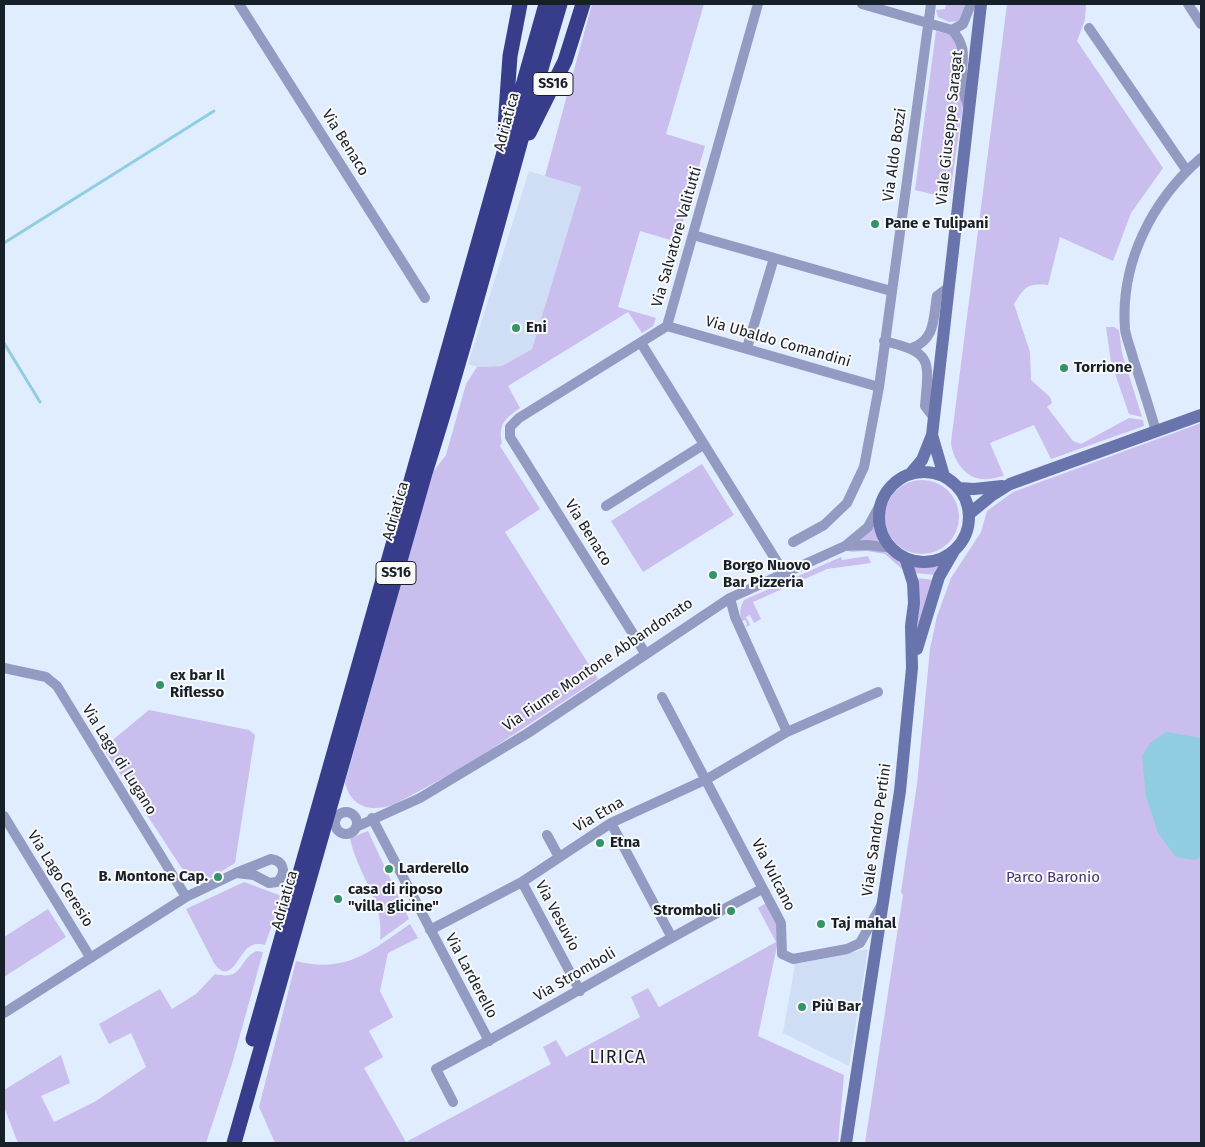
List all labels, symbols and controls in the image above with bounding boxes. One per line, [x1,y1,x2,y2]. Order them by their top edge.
street label: Viale Giuseppe Saragat [933,50,967,206]
road number: SS16 [533,72,573,96]
street label: Adriatica [490,90,524,154]
street label: Via Benaco [318,107,372,179]
street label: Via Aldo Bozzi [880,107,910,203]
street label: Via Salvatore Valitutti [648,165,706,309]
place label: Pane e Tulipani [885,215,988,233]
marker: Pane e Tulipani [869,218,881,230]
street label: Via Ubaldo Comandini [703,313,853,371]
place label: Eni [526,319,547,337]
marker: Eni [510,322,522,334]
place label: Torrione [1074,359,1132,377]
marker: Torrione [1058,362,1070,374]
street label: Adriatica [379,479,413,543]
street label: Via Benaco [561,497,615,569]
place label: Borgo Nuovo Bar Pizzeria [723,557,811,592]
road number: SS16 [376,562,416,584]
marker: Borgo Nuovo Bar Pizzeria [707,569,719,581]
street label: Via Fiume Montone Abbandonato [500,594,696,736]
place label: ex bar Il Riflesso [170,667,225,702]
marker: ex bar Il Riflesso [154,679,166,691]
street label: Via Lago di Lugano [78,702,160,818]
street label: Viale Sandro Pertini [859,762,895,898]
street label: Via Etna [571,793,627,837]
street label: Via Lago Ceresio [23,828,97,930]
place label: Etna [610,834,640,852]
street label: Via Vulcano [747,836,799,914]
marker: Etna [594,837,606,849]
place label: Larderello [399,860,469,878]
marker: Larderello [383,863,395,875]
place label: B. Montone Cap. [99,868,208,886]
street label: Adriatica [268,868,302,932]
park label: Parco Baronio [1006,869,1100,887]
marker: B. Montone Cap. [212,871,224,883]
street label: Via Vesuvio [531,878,583,954]
place label: casa di riposo "villa glicine" [348,881,443,916]
marker: casa di riposo "villa glicine" [332,893,344,905]
place label: Stromboli [653,902,721,920]
marker: Stromboli [725,905,737,917]
place label: Taj mahal [831,915,896,933]
marker: Taj mahal [815,918,827,930]
street label: Via Larderello [441,930,501,1022]
street label: Via Stromboli [531,944,619,1006]
place label: Più Bar [812,998,861,1016]
marker: Più Bar [796,1001,808,1013]
district label: LIRICA [589,1047,647,1069]

